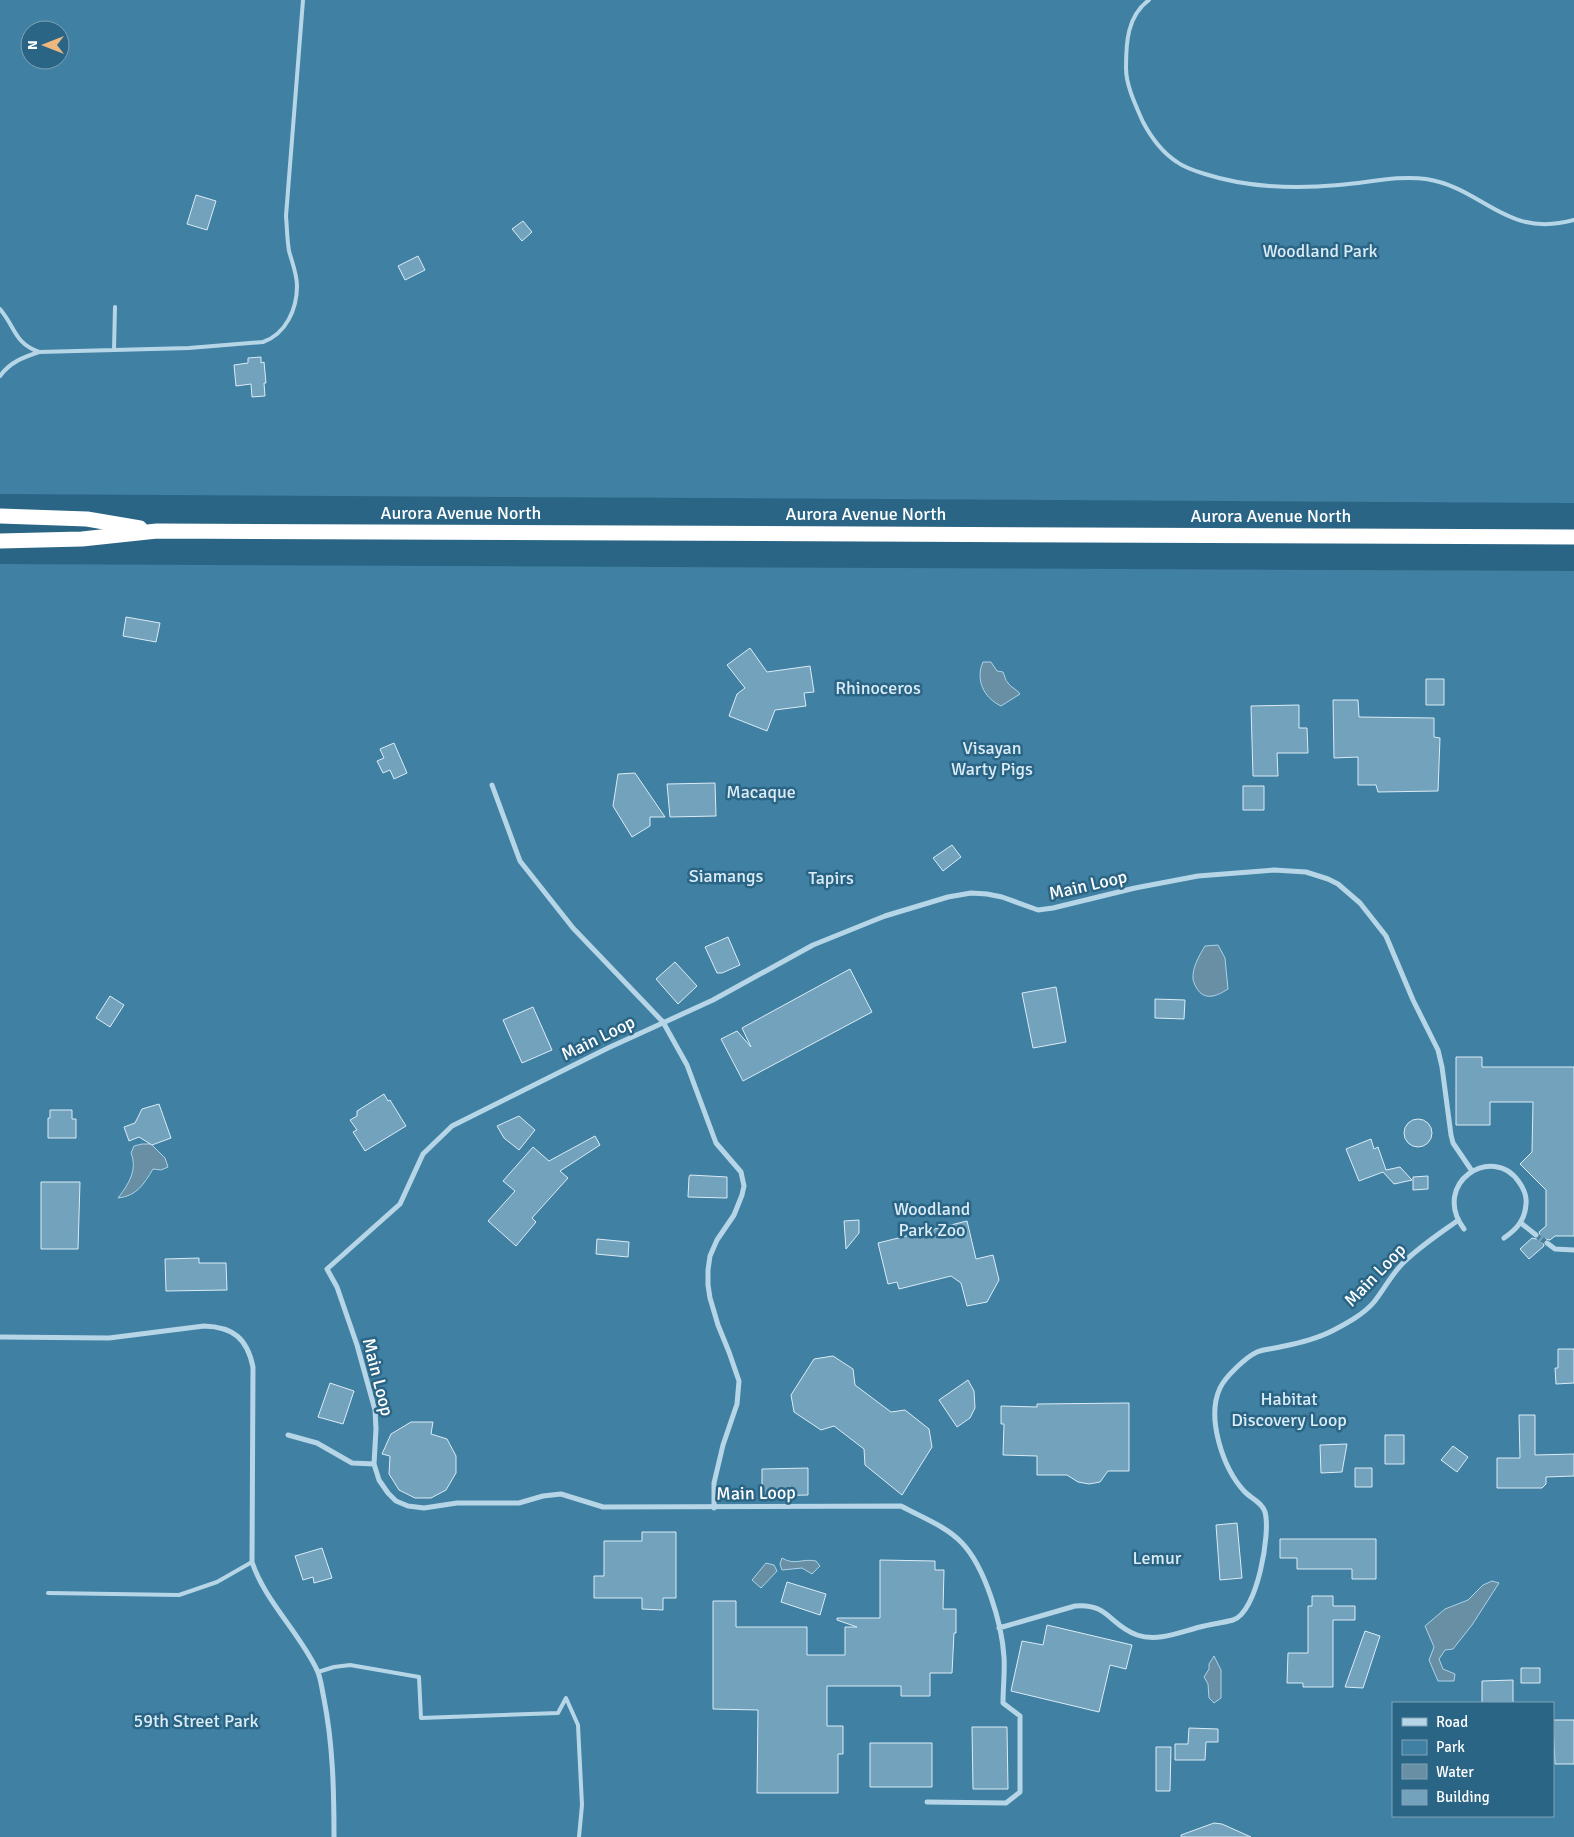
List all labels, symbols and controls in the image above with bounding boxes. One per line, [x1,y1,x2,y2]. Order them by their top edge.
north arrow [20,20,70,70]
text: N [24,40,41,50]
park label: Woodland Park [1262,240,1378,262]
street label: Aurora Avenue North [381,502,541,524]
street label: Aurora Avenue North [786,503,946,525]
street label: Aurora Avenue North [1191,505,1351,527]
park label: Rhinoceros [835,677,921,699]
park label: Visayan Warty Pigs [951,737,1033,780]
park label: Macaque [726,781,796,803]
park label: Siamangs [689,865,763,887]
street label: Main Loop [1047,865,1129,905]
park label: Tapirs [808,867,854,889]
street label: Main Loop [557,1011,639,1065]
park label: Woodland Park Zoo [894,1198,970,1241]
street label: Main Loop [1339,1239,1411,1311]
street label: Main Loop [358,1336,398,1418]
park label: Habitat Discovery Loop [1231,1388,1347,1431]
street label: Main Loop [716,1481,796,1505]
park label: Lemur [1133,1547,1182,1569]
legend [1392,1702,1554,1817]
park label: 59th Street Park [134,1710,258,1732]
text: Road [1436,1713,1468,1731]
text: Park [1436,1738,1465,1756]
text: Water [1436,1763,1474,1781]
text: Building [1436,1788,1490,1806]

